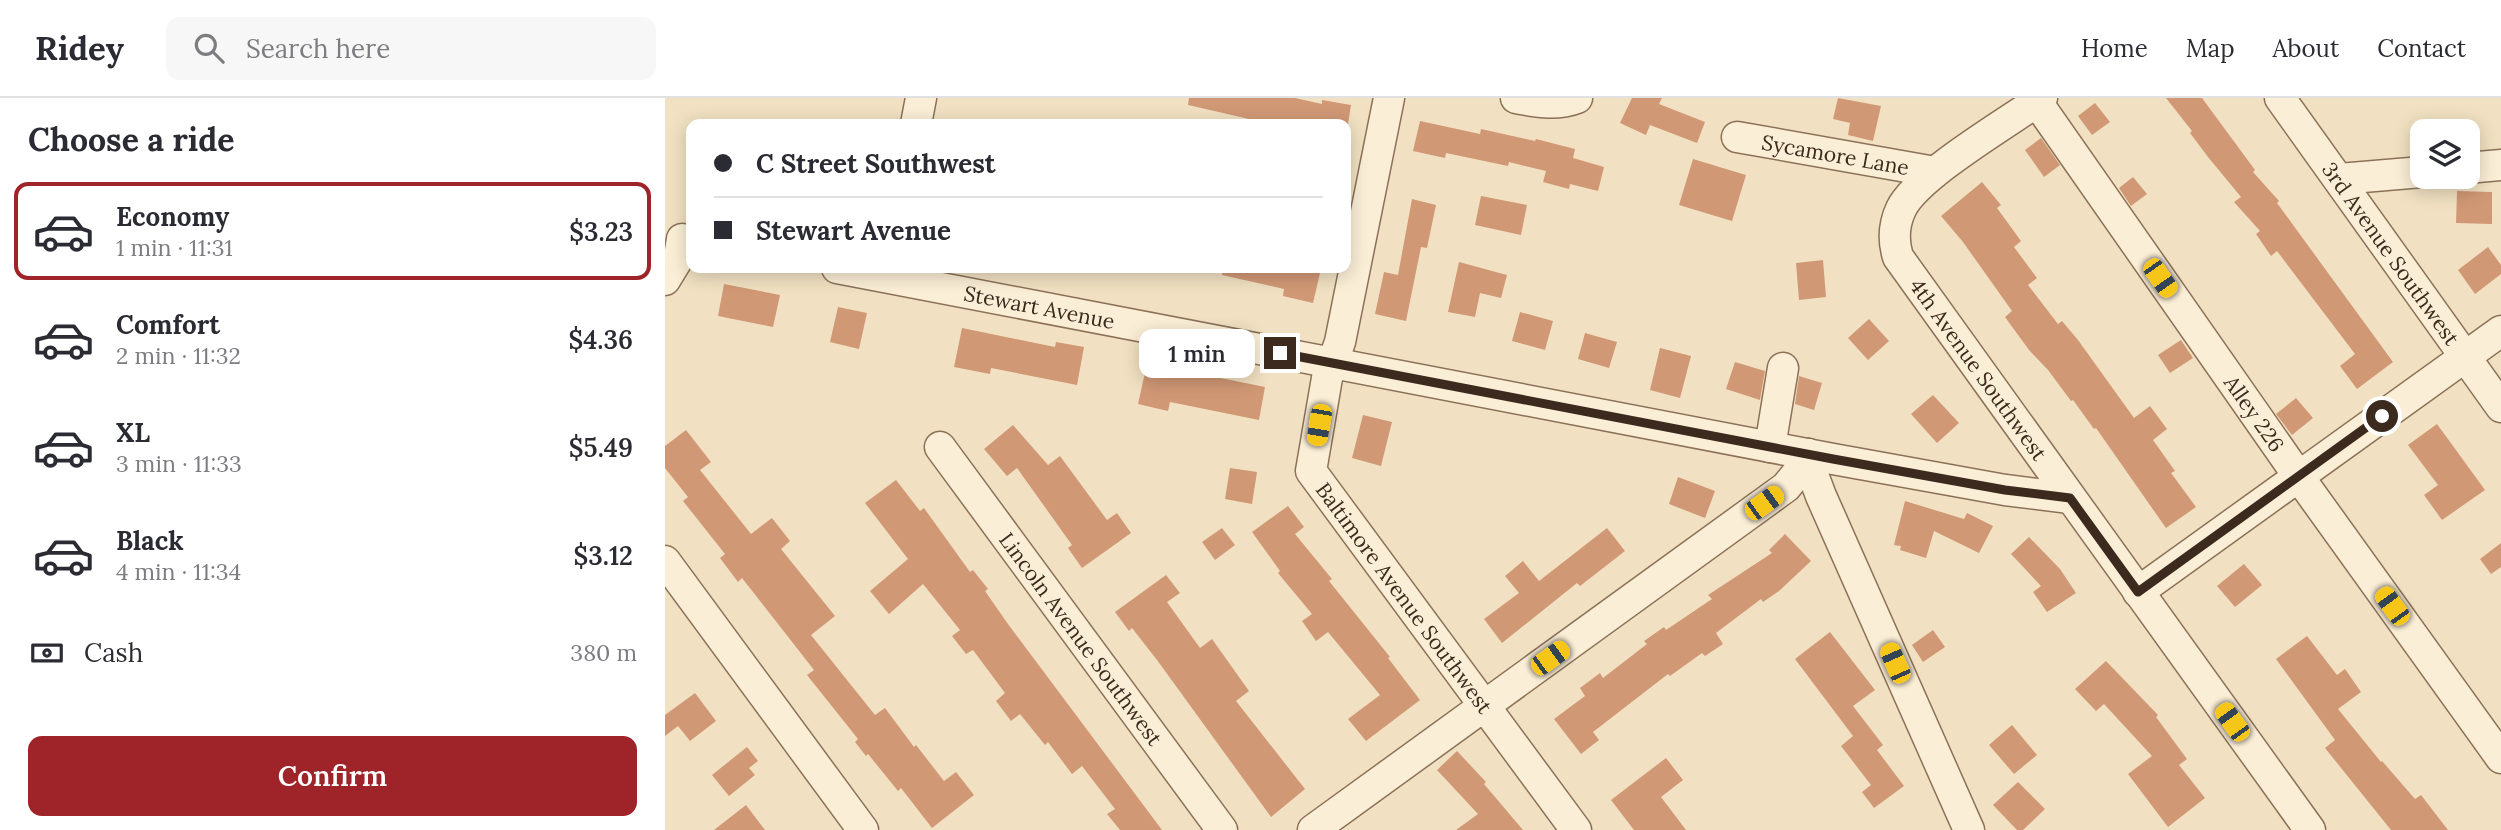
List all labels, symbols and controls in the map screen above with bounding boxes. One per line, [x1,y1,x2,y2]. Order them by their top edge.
search box [166,17,656,80]
text: Ridey [35,27,124,69]
icon: search [190,29,228,67]
text: Search here [246,32,390,65]
text: Home [2081,33,2148,64]
text: Map [2186,33,2235,64]
text: About [2273,33,2339,64]
text: Contact [2377,33,2466,64]
text: Choose a ride [28,119,235,160]
map controls [2410,119,2480,189]
button: layers [2410,119,2480,189]
street label: Sycamore Lane [1760,128,1911,181]
text: C Street Southwest [756,147,996,180]
street label: 3rd Avenue Southwest [2316,157,2466,351]
icon: car [32,200,95,263]
text: Economy [116,200,229,233]
text: Stewart Avenue [756,214,951,247]
text: $3.23 [569,215,633,248]
text: 1 min · 11:31 [116,233,233,262]
car [2140,255,2181,301]
street label: 4th Avenue Southwest [1904,273,2054,466]
street label: Stewart Avenue [962,279,1117,334]
icon: car [32,308,95,371]
text: Comfort [116,308,220,341]
text: $4.36 [568,323,633,356]
callout: 1 min [1140,328,1255,378]
route end [1264,337,1296,369]
text: 1 min [1168,339,1226,368]
text: 2 min · 11:32 [116,341,241,370]
street label: Alley 226 [2218,369,2291,457]
route start [2366,400,2398,432]
car [1306,402,1333,448]
icon: car [32,416,95,479]
text: XL [116,416,150,449]
text: $5.49 [569,431,633,464]
text: 3 min · 11:33 [116,449,242,478]
street label: Baltimore Avenue Southwest [1310,477,1499,719]
car [1741,482,1788,524]
icon: car [32,524,95,587]
text: Black [116,524,184,557]
street label: Lincoln Avenue Southwest [994,527,1169,751]
text: $3.12 [573,539,633,572]
text: 4 min · 11:34 [116,557,241,586]
car [2372,583,2413,629]
icon: cash [28,634,66,672]
text: Cash [84,636,143,669]
car [1527,637,1574,679]
text: 380 m [570,638,637,667]
car [1877,640,1914,686]
car [2212,699,2253,745]
button: Confirm [28,736,637,816]

